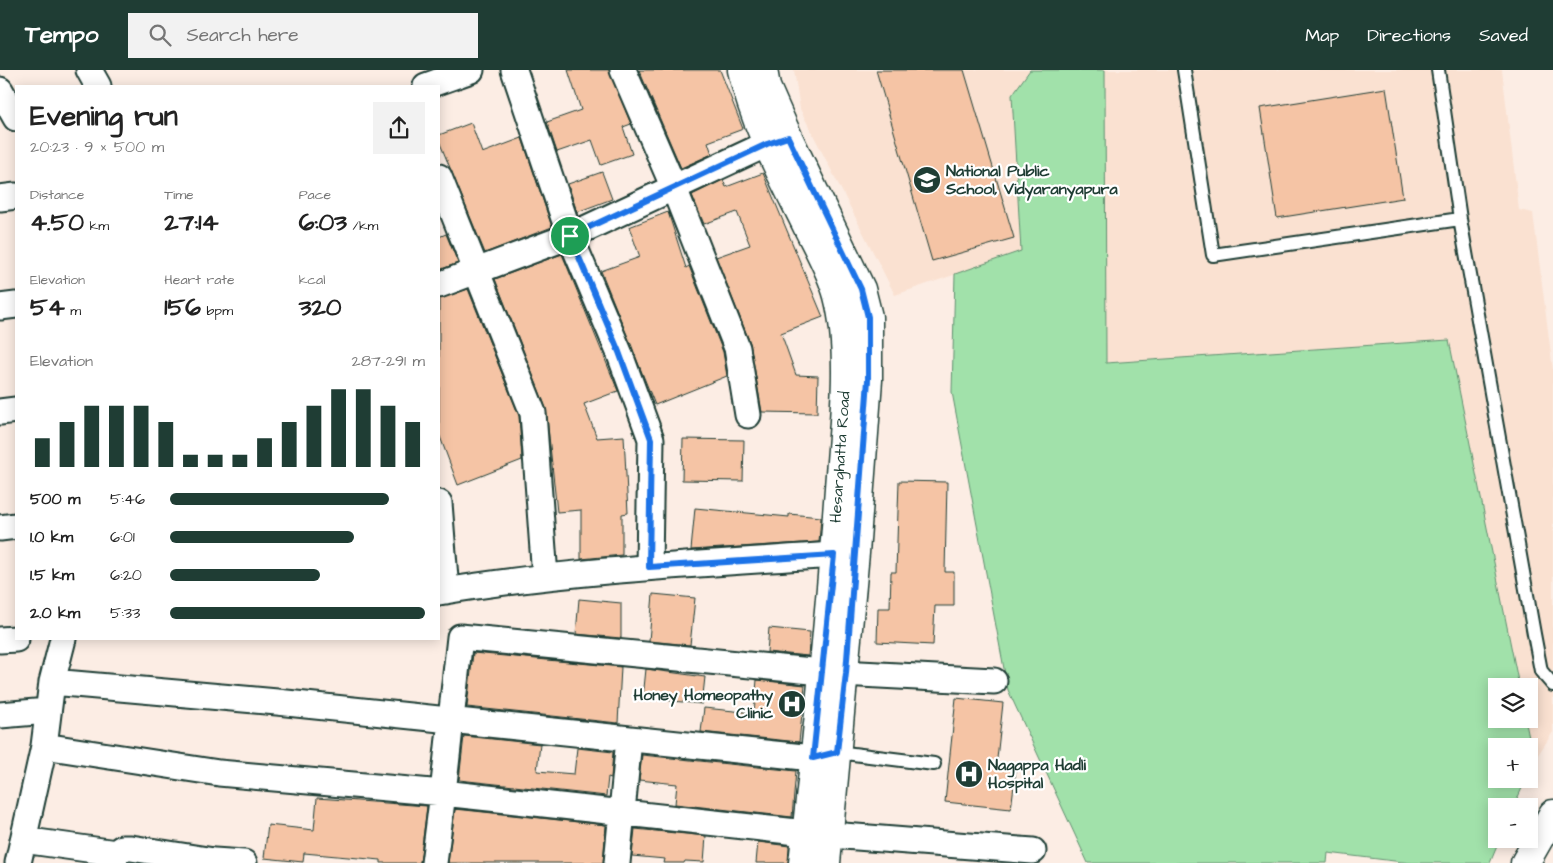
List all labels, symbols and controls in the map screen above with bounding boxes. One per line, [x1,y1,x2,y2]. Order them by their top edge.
search box [128,13,478,58]
text: Tempo [25,18,98,52]
icon: search [146,21,174,49]
text: Search here [186,22,299,49]
text: Map [1305,23,1339,48]
text: Directions [1367,23,1451,48]
text: Saved [1479,23,1528,48]
text: Evening run [30,97,178,136]
button: share [373,102,425,154]
text: 20:23 · 9 × 500 m [30,136,164,158]
place label: National Public School, Vidyaranyapura [945,160,1118,201]
school or university icon: National Public School, Vidyaranyapura [912,165,942,195]
text: Distance [30,185,84,205]
text: Time [164,185,194,205]
text: Pace [299,185,331,205]
text: 4.50 [30,205,84,240]
text: 27:14 [164,205,218,240]
text: 6:03 [299,205,347,240]
pin [549,215,591,257]
text: km [84,216,109,236]
text: /km [347,216,378,236]
icon: arrive [556,222,584,250]
text: Elevation [30,270,85,290]
text: Heart rate [164,270,235,290]
text: kcal [299,270,325,290]
text: 54 [30,290,65,325]
text: 156 [164,290,201,325]
text: 320 [299,290,341,325]
text: m [65,301,81,321]
text: bpm [201,301,233,321]
text: Elevation [30,350,93,372]
text: 287–291 m [351,350,425,372]
street label: Hesarghatta Road [824,390,857,524]
text: 500 m [30,488,80,510]
text: 5:46 [110,488,145,510]
text: 1.0 km [30,526,73,548]
text: 6:01 [110,526,135,548]
text: 1.5 km [30,564,74,586]
text: 6:20 [110,564,142,586]
text: 2.0 km [30,602,80,624]
text: 5:33 [110,602,140,624]
map controls [1488,678,1538,848]
button: layers [1488,678,1538,728]
place label: Honey Homeopathy Clinic [633,684,774,724]
hospital icon: Honey Homeopathy Clinic [777,689,807,719]
button: + [1488,738,1538,788]
place label: Nagappa Hadli Hospital [988,754,1086,794]
hospital icon: Nagappa Hadli Hospital [954,759,984,789]
button: − [1488,798,1538,848]

